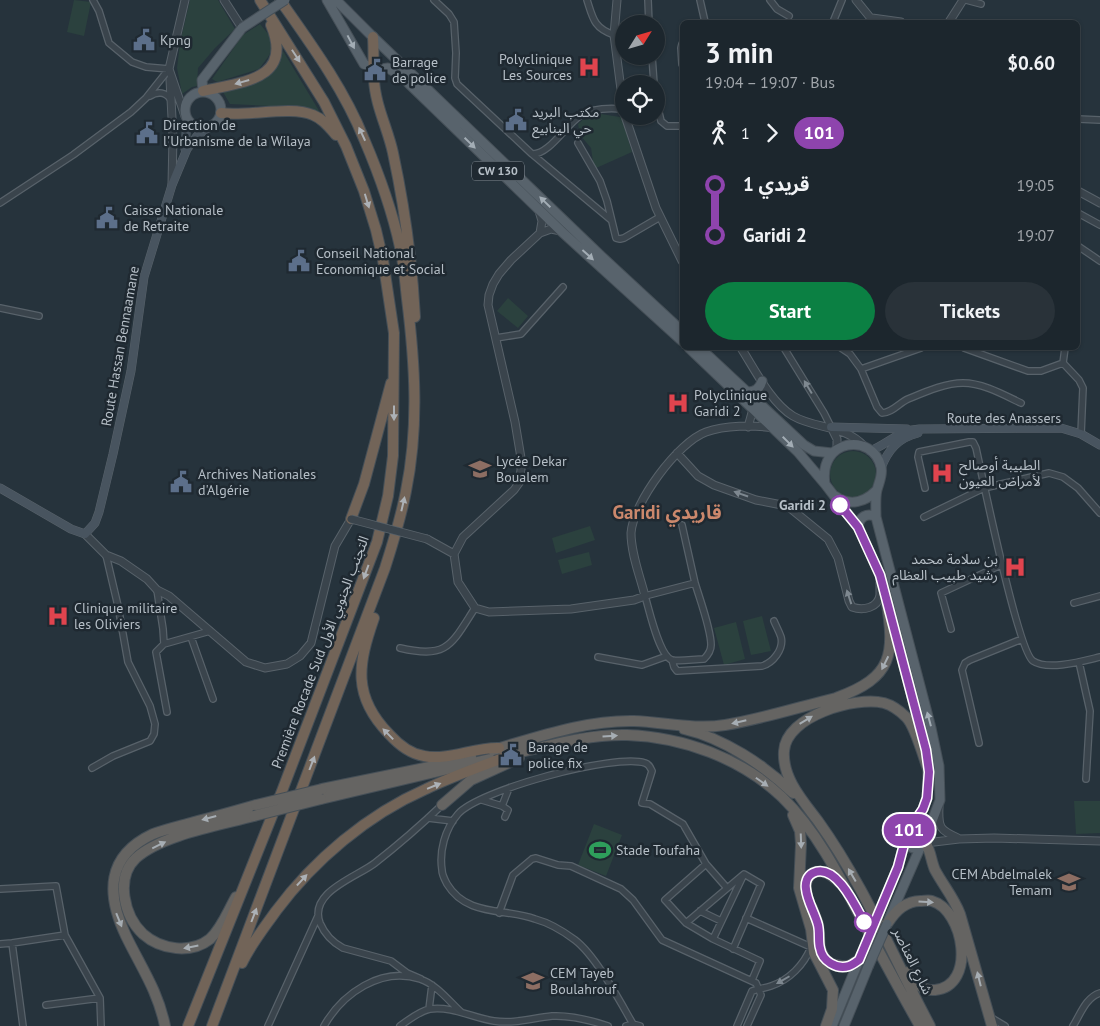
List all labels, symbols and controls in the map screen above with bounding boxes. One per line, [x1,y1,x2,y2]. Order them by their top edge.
north arrow [615,15,665,65]
map controls [615,15,665,125]
public building icon: Kpng [131,27,157,53]
place label: Kpng [160,31,191,49]
text: 3 min [705,34,773,71]
one-way arrow [347,35,355,50]
one-way arrow [292,49,301,62]
place label: Polyclinique Les Sources [499,50,572,84]
text: $0.60 [1007,51,1055,75]
place label: Barrage de police [392,53,446,87]
hospital icon: Polyclinique Les Sources [576,54,602,80]
public building icon: Barrage de police [362,57,388,83]
text: 19:04 – 19:07 · Bus [705,72,835,92]
button: locate [615,75,665,125]
one-way arrow [234,78,249,86]
place label: مكتب البريد حي الينابيع [532,103,599,139]
public building icon: مكتب البريد حي الينابيع [503,107,529,133]
place label: Direction de l'Urbanisme de la Wilaya [163,116,311,150]
icon: walk [705,119,733,147]
icon: forward [758,119,786,147]
public building icon: Direction de l'Urbanisme de la Wilaya [134,120,160,146]
text: 101 [804,121,834,144]
text: 1 [741,123,750,143]
one-way arrow [357,127,365,141]
one-way arrow [464,137,476,149]
road number: CW 130 [472,162,524,180]
text: قريدي 1 [743,172,809,196]
text: 19:05 [1017,175,1055,195]
one-way arrow [364,194,371,209]
one-way arrow [539,196,551,208]
place label: Caisse Nationale de Retraite [124,201,223,235]
public building icon: Caisse Nationale de Retraite [94,205,120,231]
text: Garidi 2 [743,223,807,247]
text: 19:07 [1017,225,1055,245]
place label: Conseil National Economique et Social [316,244,445,278]
public building icon: Conseil National Economique et Social [286,248,312,274]
one-way arrow [581,249,593,261]
street label: Route Hassan Bennaamane [97,265,143,427]
button: Start [705,282,875,340]
button: Tickets [885,282,1055,340]
one-way arrow [804,380,813,393]
place label: Polyclinique Garidi 2 [694,386,767,420]
hospital icon: Polyclinique Garidi 2 [665,390,691,416]
one-way arrow [390,406,398,422]
street label: Route des Anassers [947,409,1061,427]
one-way arrow [781,435,793,447]
place label: Lycée Dekar Boualem [496,452,567,486]
school or university icon: Lycée Dekar Boualem [467,456,493,482]
place label: الطبيبة أوصالح لأمراض العيون [959,456,1041,490]
hospital icon: الطبيبة أوصالح لأمراض العيون [929,460,955,486]
place label: Archives Nationales d'Algérie [198,465,316,499]
public building icon: Archives Nationales d'Algérie [168,469,194,495]
one-way arrow [733,490,748,498]
marker: Garidi 2 [830,495,850,515]
place label: Garidi 2 [779,496,826,514]
one-way arrow [399,497,407,512]
district label: Garidi قاريدي [612,500,722,527]
street label: Première Rocade Sud التجنب الجنوبي الأول [267,533,375,772]
place label: بن سلامة محمد رشيد طبيب العظام [892,550,998,586]
hospital icon: بن سلامة محمد رشيد طبيب العظام [1002,554,1028,580]
one-way arrow [362,565,370,580]
one-way arrow [844,589,852,604]
place label: Clinique militaire les Oliviers [74,599,177,633]
hospital icon: Clinique militaire les Oliviers [45,603,71,629]
one-way arrow [881,656,889,670]
one-way arrow [924,712,932,727]
one-way arrow [799,716,813,725]
one-way arrow [731,718,746,726]
one-way arrow [383,728,395,740]
one-way arrow [602,731,618,739]
place label: Barage de police fix [528,738,588,772]
public building icon: Barage de police fix [498,742,524,768]
one-way arrow [308,755,316,770]
one-way arrow [755,777,769,787]
one-way arrow [426,781,441,789]
one-way arrow [201,814,217,822]
line badge: 101 [880,814,938,846]
text: 101 [894,818,924,841]
one-way arrow [797,833,805,849]
sports icon: Stade Toufaha [587,837,613,863]
one-way arrow [152,840,166,848]
place label: Stade Toufaha [616,841,700,859]
place label: CEM Abdelmalek Temam [951,865,1052,899]
one-way arrow [847,868,856,881]
school or university icon: CEM Abdelmalek Temam [1056,869,1082,895]
one-way arrow [296,874,308,886]
one-way arrow [919,898,935,906]
one-way arrow [250,907,258,922]
unlabelled marker [854,912,874,932]
one-way arrow [116,913,124,927]
street label: شارع العناصر [887,924,937,998]
one-way arrow [183,943,199,951]
place label: CEM Tayeb Boulahrouf [550,964,617,998]
school or university icon: CEM Tayeb Boulahrouf [520,968,546,994]
one-way arrow [975,972,983,987]
one-way arrow [776,975,789,984]

